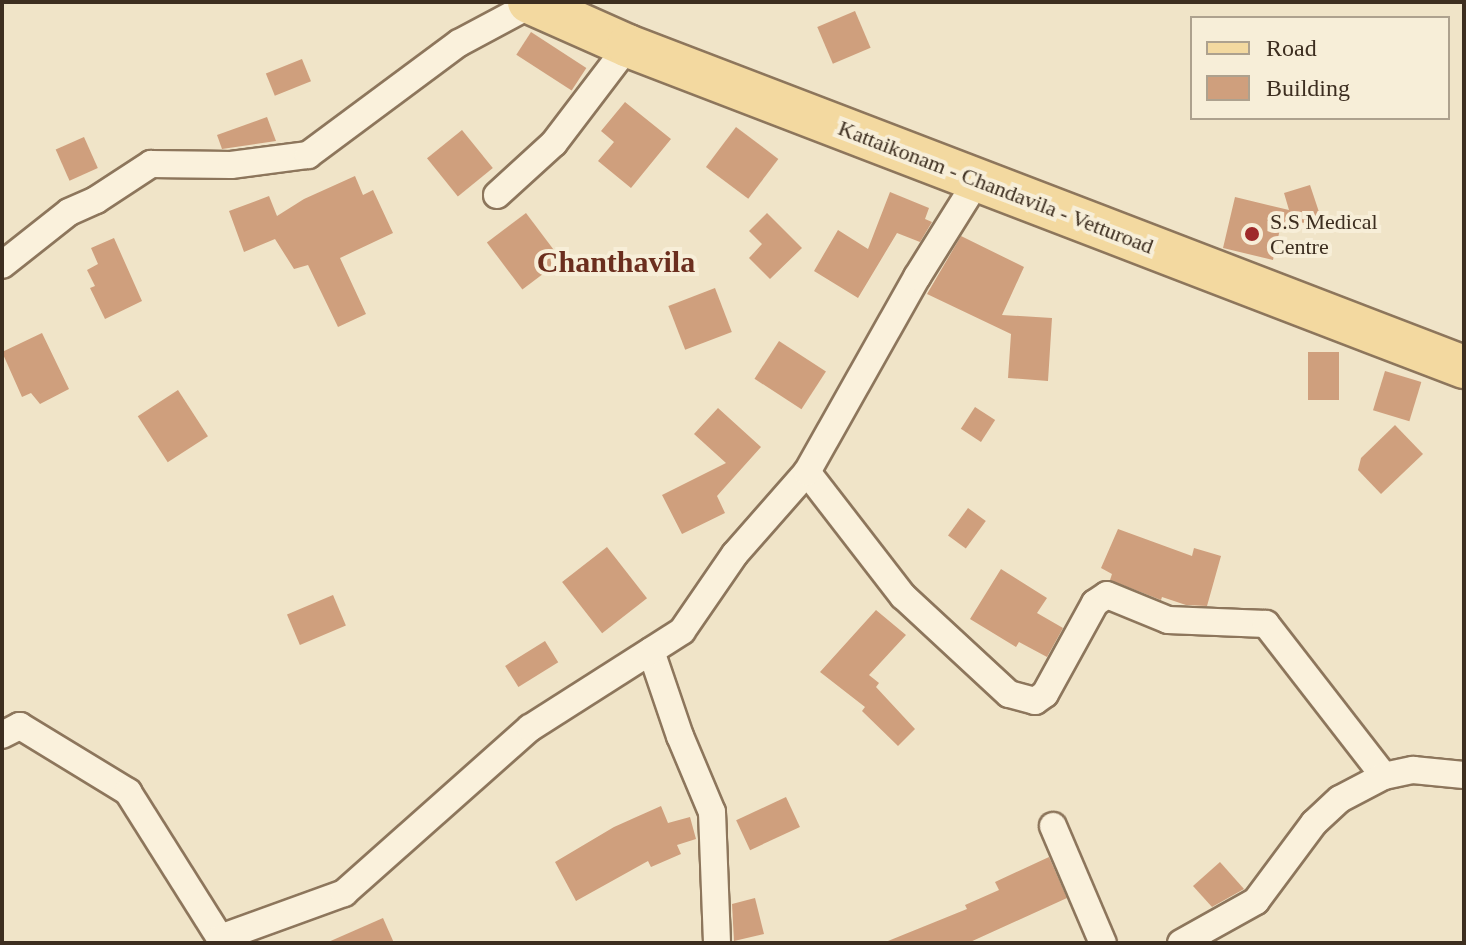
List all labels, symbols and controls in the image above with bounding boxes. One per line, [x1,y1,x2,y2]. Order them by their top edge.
legend [1190,16,1450,120]
text: Road [1266,35,1317,61]
text: Building [1266,75,1350,101]
street label: Kattaikonam - Chandavila - Vetturoad [834,114,1158,260]
place label: S.S Medical Centre [1270,208,1378,260]
marker: S.S Medical Centre [1241,223,1263,245]
district label: Chanthavila [537,244,695,280]

